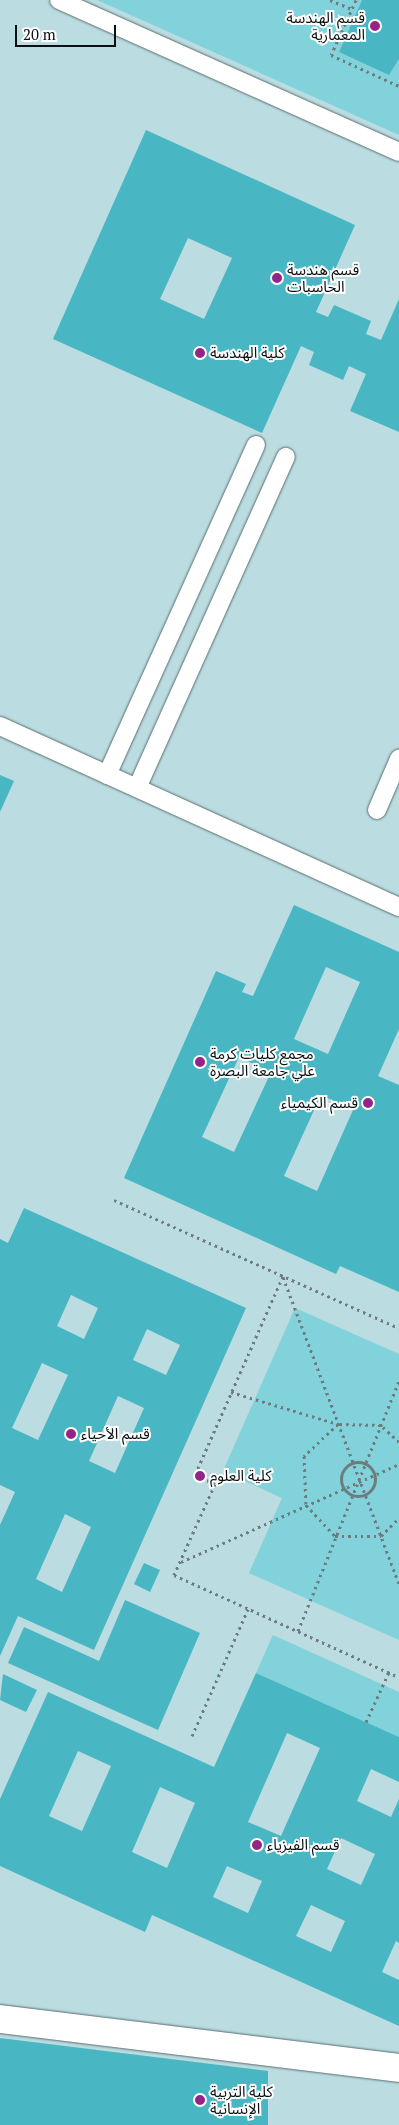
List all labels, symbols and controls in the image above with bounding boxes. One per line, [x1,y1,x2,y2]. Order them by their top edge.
place label: قسم الهندسة المعمارية [286,8,365,43]
scale bar [18,15,119,47]
marker: قسم الهندسة المعمارية [369,20,381,32]
text: 20 m [23,24,56,44]
place label: قسم هندسة الحاسبات [287,260,359,295]
marker: قسم هندسة الحاسبات [271,272,283,284]
place label: كلية الهندسة [210,344,284,362]
marker: كلية الهندسة [194,347,206,359]
place label: مجمع كليات كرمة علي جامعة البصرة [210,1044,315,1079]
marker: مجمع كليات كرمة علي جامعة البصرة [194,1056,206,1068]
place label: قسم الكيمياء [281,1094,358,1112]
marker: قسم الكيمياء [362,1097,374,1109]
place label: قسم الأحياء [81,1425,150,1443]
marker: قسم الأحياء [65,1428,77,1440]
place label: كلية العلوم [210,1467,271,1485]
marker: كلية العلوم [194,1470,206,1482]
place label: قسم الفيزياء [267,1836,340,1854]
marker: قسم الفيزياء [251,1839,263,1851]
place label: كلية التربية الإنسانية [210,2082,273,2117]
marker: كلية التربية الإنسانية [194,2094,206,2106]

